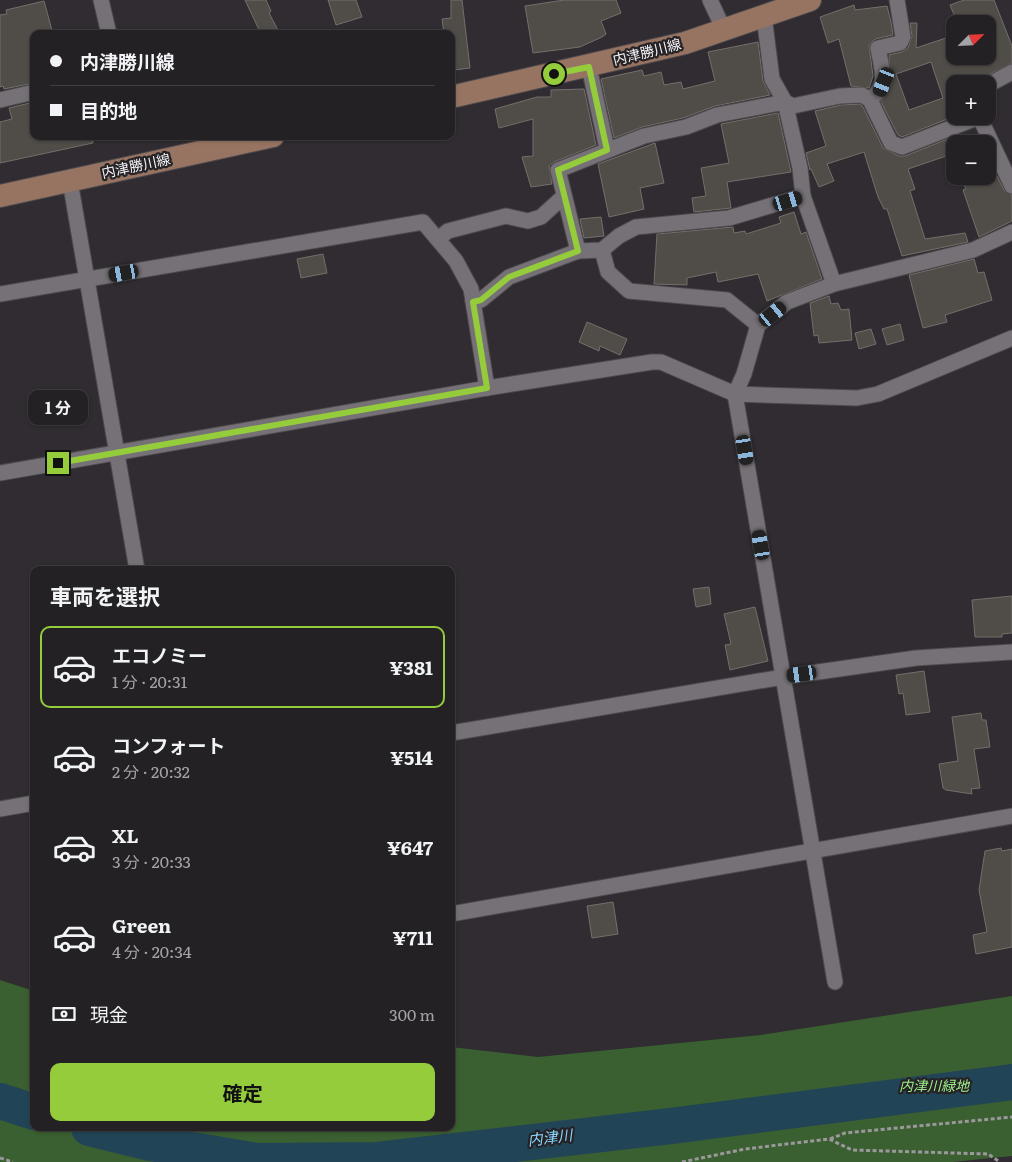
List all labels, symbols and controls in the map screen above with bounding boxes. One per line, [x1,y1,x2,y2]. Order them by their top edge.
north arrow [946,15,996,65]
map controls [946,15,996,185]
street label: 内津勝川線 [610,33,683,69]
text: 内津勝川線 [80,47,175,75]
route start [543,63,565,85]
car [871,65,896,99]
button: + [946,75,996,125]
text: 目的地 [80,96,137,124]
button: − [946,135,996,185]
street label: 内津勝川線 [99,148,172,182]
car [771,189,804,213]
car [107,263,140,283]
car [756,299,789,329]
callout: 1 分 [28,390,88,426]
text: 1 分 [45,395,71,419]
car [735,434,754,466]
route end [47,452,69,474]
car [751,529,770,561]
text: 車両を選択 [50,579,160,612]
text: エコノミー [112,641,207,669]
icon: car [52,645,97,690]
text: ¥381 [389,653,433,681]
car [786,664,817,684]
text: 1 分 · 20:31 [112,669,187,693]
text: コンフォート [112,731,225,759]
icon: car [52,735,97,780]
text: ¥514 [390,743,433,771]
text: 2 分 · 20:32 [112,759,190,783]
text: XL [112,821,139,849]
icon: car [52,825,97,870]
text: ¥647 [387,833,433,861]
text: 3 分 · 20:33 [112,849,191,873]
text: Green [112,911,171,939]
icon: car [52,915,97,960]
text: ¥711 [393,923,433,951]
text: 4 分 · 20:34 [112,939,192,963]
icon: cash [50,1000,78,1028]
text: 現金 [90,1000,128,1028]
text: 300 m [389,1002,435,1026]
button: 確定 [50,1063,435,1121]
park label: 内津川緑地 [899,1075,971,1095]
water label: 内津川 [526,1122,576,1151]

